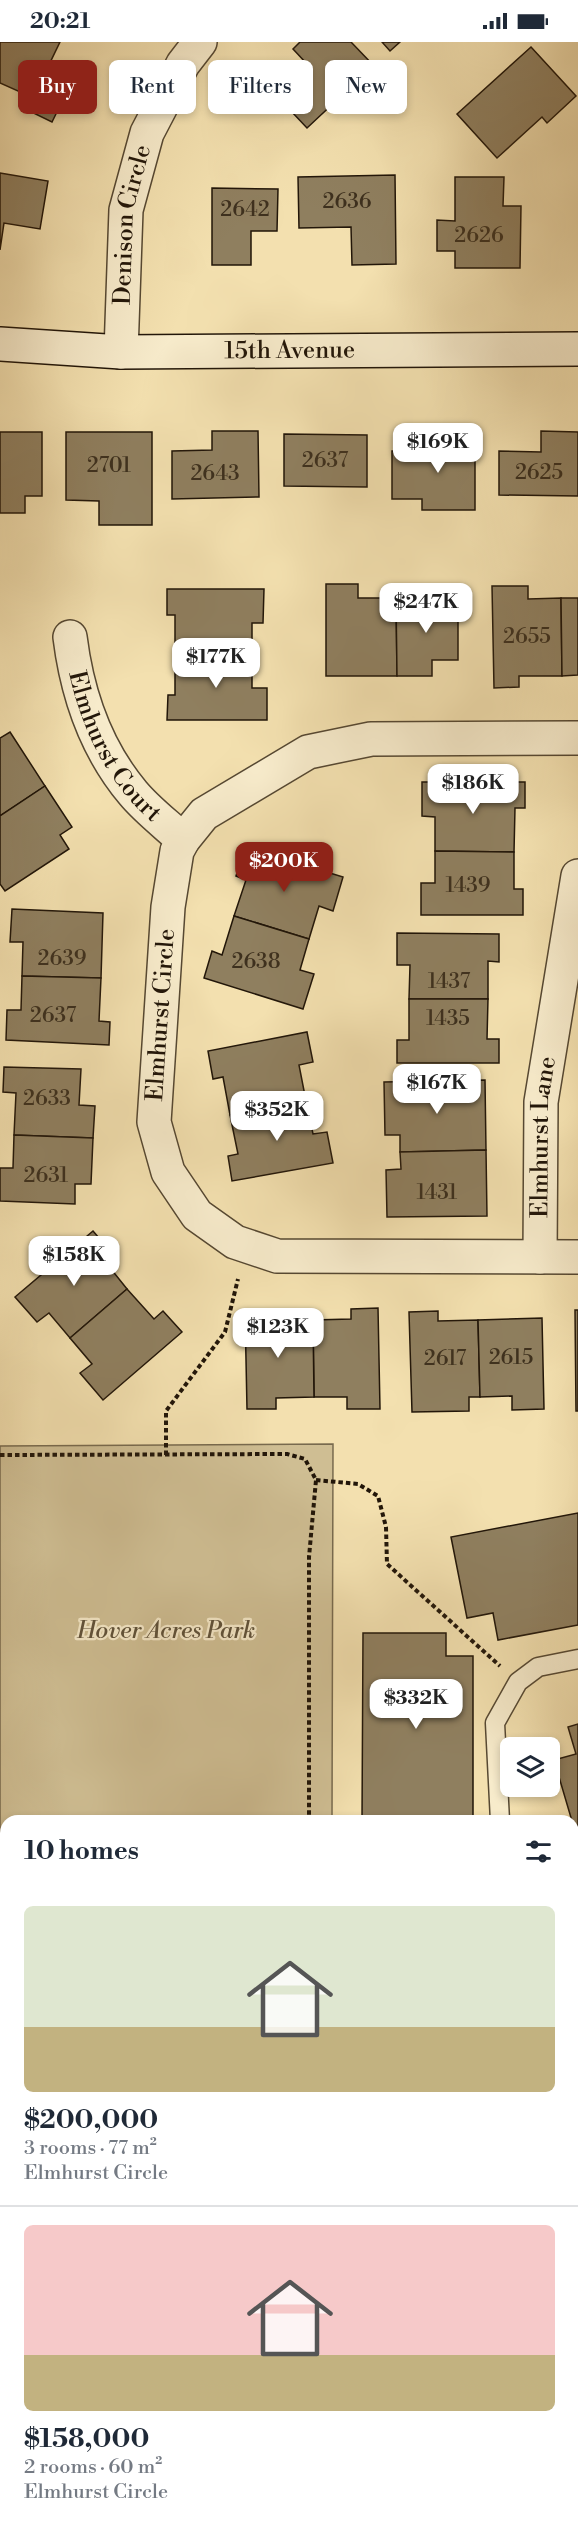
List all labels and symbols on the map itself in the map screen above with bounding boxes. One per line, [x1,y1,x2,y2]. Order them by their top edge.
street label: Denison Circle [108,142,158,306]
house number: 2636 [322,189,372,215]
house number: 2642 [220,197,270,223]
house number: 2626 [454,223,504,249]
street label: 15th Avenue [224,335,355,366]
pin: $169K [396,423,480,474]
house number: 2637 [302,448,349,474]
house number: 2701 [87,453,131,479]
house number: 2625 [515,460,563,486]
house number: 2643 [190,461,240,487]
pin: $247K [384,583,468,634]
house number: 2655 [503,624,551,650]
pin: $177K [174,638,258,689]
street label: Elmhurst Court [61,668,168,829]
pin: $186K [431,764,515,815]
pin: $200K [242,842,326,893]
house number: 1439 [445,873,491,899]
street label: Elmhurst Circle [140,928,182,1102]
house number: 2639 [37,946,87,972]
house number: 2638 [231,949,281,975]
house number: 1437 [428,969,471,995]
house number: 2637 [30,1003,77,1029]
house number: 1435 [426,1006,470,1032]
street label: Elmhurst Lane [525,1054,563,1218]
pin: $167K [395,1064,479,1115]
house number: 2633 [23,1086,71,1112]
pin: $352K [235,1091,319,1142]
house number: 2631 [24,1163,68,1189]
house number: 1431 [417,1180,457,1206]
pin: $158K [32,1236,116,1287]
pin: $123K [236,1308,320,1359]
house number: 2615 [489,1345,533,1371]
house number: 2617 [424,1346,467,1372]
park label: Hover Acres Park [76,1616,255,1646]
pin: $332K [374,1679,458,1730]

